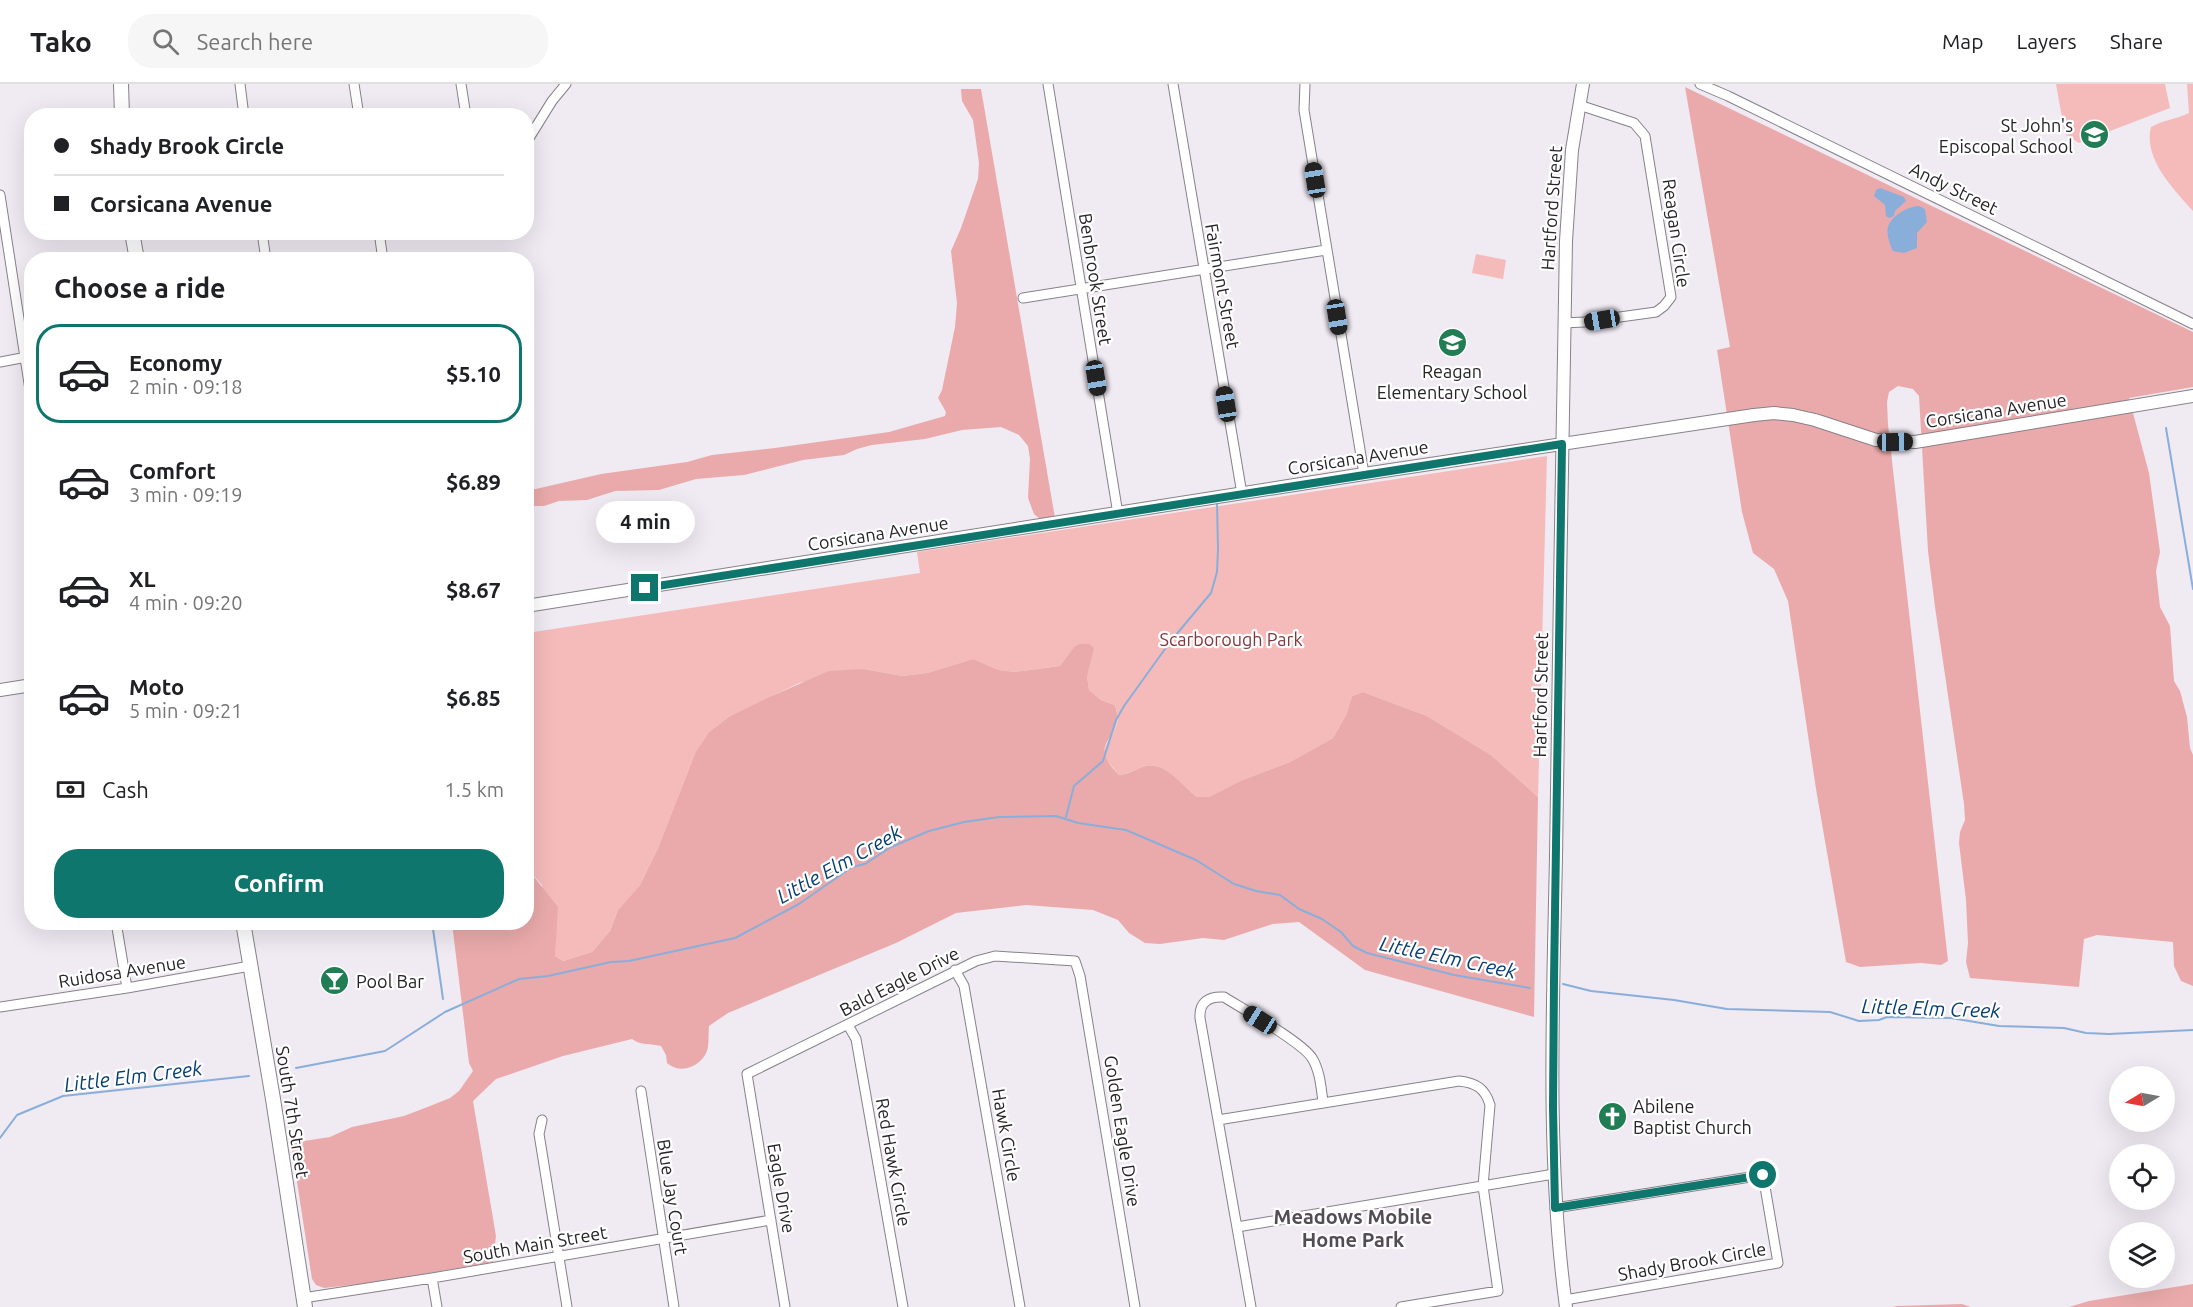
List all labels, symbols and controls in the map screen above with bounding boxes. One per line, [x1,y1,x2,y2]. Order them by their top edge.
search box [128,14,548,68]
icon: search [149,25,182,58]
text: Tako [30,26,92,57]
text: Search here [197,29,313,54]
text: Map [1942,29,1983,53]
text: Layers [2016,29,2077,53]
text: Share [2110,29,2163,53]
place label: St John's Episcopal School [1939,115,2073,156]
school or university icon: St John's Episcopal School [2078,119,2110,151]
text: Shady Brook Circle [90,133,284,158]
street label: Hartford Street [1537,145,1565,271]
street label: Andy Street [1907,158,2001,218]
car [1303,161,1327,199]
street label: Reagan Circle [1659,177,1695,289]
text: Corsicana Avenue [90,191,272,216]
street label: Benbrook Street [1076,211,1116,347]
street label: Fairmont Street [1202,222,1244,350]
text: Choose a ride [54,273,226,303]
car [1325,298,1349,336]
car [1583,308,1621,332]
school or university icon: Reagan Elementary School [1436,326,1468,358]
icon: car [57,347,111,401]
text: Economy [129,350,222,375]
car [1084,359,1108,397]
text: $5.10 [446,361,501,386]
place label: Reagan Elementary School [1377,361,1528,402]
text: 2 min · 09:18 [129,375,243,398]
car [1214,385,1238,423]
street label: Corsicana Avenue [1924,389,2068,431]
car [1877,433,1913,451]
street label: Corsicana Avenue [1286,436,1430,478]
icon: car [57,455,111,509]
text: Comfort [129,458,216,483]
text: $6.89 [446,469,501,494]
text: 3 min · 09:19 [129,483,243,506]
callout: 4 min [596,501,694,543]
text: 4 min [620,510,671,533]
street label: Corsicana Avenue [806,512,950,554]
icon: car [57,563,111,617]
text: XL [129,566,156,591]
route end [631,574,658,601]
text: $8.67 [446,577,501,602]
text: 4 min · 09:20 [129,591,243,614]
park label: Scarborough Park [1159,629,1303,649]
street label: Hartford Street [1529,632,1551,758]
icon: car [57,671,111,725]
text: Moto [129,674,184,699]
text: $6.85 [446,685,501,710]
text: 5 min · 09:21 [129,699,243,722]
icon: cash [54,773,87,806]
text: Cash [102,777,149,802]
text: 1.5 km [445,778,504,801]
water label: Little Elm Creek [773,820,906,908]
button: Confirm [54,849,504,918]
water label: Little Elm Creek [1378,931,1519,983]
street label: Bald Eagle Drive [836,942,962,1020]
street label: Ruidosa Avenue [57,951,187,991]
bar icon: Pool Bar [319,965,351,997]
place label: Pool Bar [356,971,424,991]
water label: Little Elm Creek [1861,994,2002,1022]
car [1240,1003,1280,1037]
street label: South 7th Street [273,1044,313,1180]
street label: Golden Eagle Drive [1101,1054,1145,1208]
water label: Little Elm Creek [63,1056,204,1096]
north arrow [2109,1066,2175,1132]
map controls [2109,1066,2175,1288]
street label: Hawk Circle [989,1087,1025,1183]
street label: Red Hawk Circle [873,1096,915,1228]
place label: Abilene Baptist Church [1633,1096,1752,1137]
church icon: Abilene Baptist Church [1596,1100,1628,1132]
street label: Blue Jay Court [654,1138,692,1256]
street label: Eagle Drive [764,1141,800,1235]
button: locate [2109,1144,2175,1210]
route start [1749,1161,1776,1188]
district label: Meadows Mobile Home Park [1274,1205,1432,1251]
street label: South Main Street [462,1222,608,1266]
button: layers [2109,1222,2175,1288]
street label: Shady Brook Circle [1616,1238,1768,1284]

